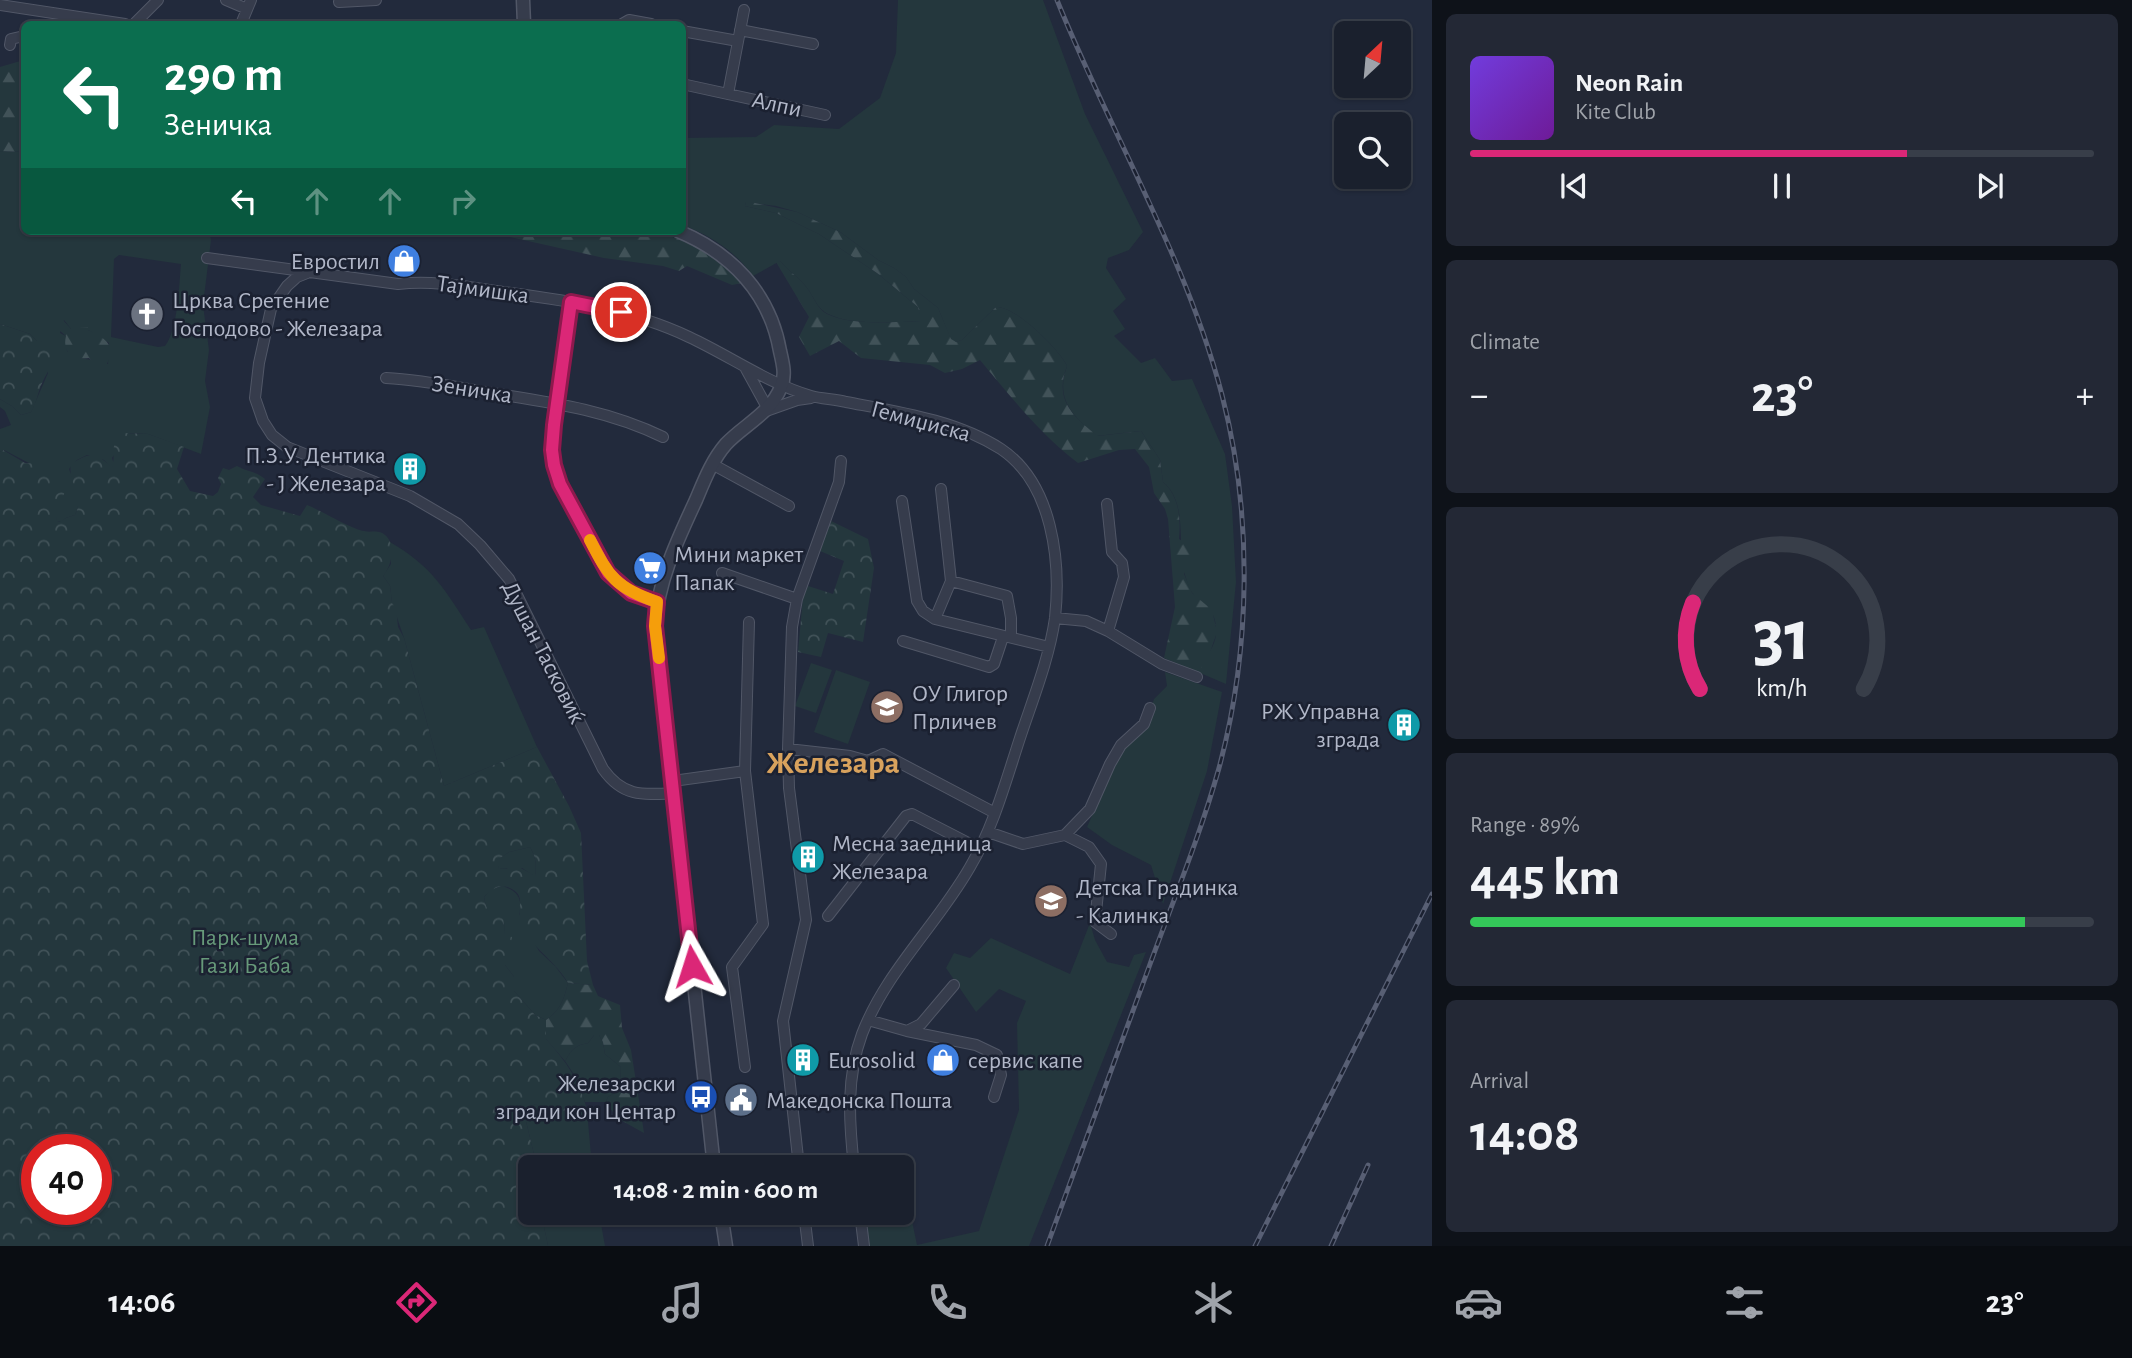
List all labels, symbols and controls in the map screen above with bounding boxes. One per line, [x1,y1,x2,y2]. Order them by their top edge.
north arrow [1334,21,1410,98]
map controls [1334,21,1411,189]
icon: left [49,49,140,140]
text: 290 m [164,51,283,100]
text: Neon Rain [1575,70,1683,96]
street label: Алпи [750,88,804,122]
text: Kite Club [1575,101,1656,124]
text: Зеничка [164,109,272,141]
button: search [1334,112,1411,189]
icon: previous [1555,167,1593,205]
icon: pause [1763,167,1801,205]
icon: next [1971,167,2009,205]
icon: left [225,182,263,220]
icon: ahead [298,182,336,220]
icon: ahead [371,182,409,220]
icon: right [444,182,482,220]
shop icon: Евростил [385,242,423,280]
place label: Евростил [290,250,380,274]
street label: Тајмишка [435,272,530,308]
pin [591,282,651,342]
place label: Црква Сретение Господово - Железара [172,289,383,341]
icon: arrive [602,293,640,331]
church icon: Црква Сретение Господово - Железара [128,295,166,333]
text: Climate [1470,331,1540,354]
text: 23° [1751,369,1813,421]
street label: Зеничка [430,372,514,408]
text: − [1470,377,1488,415]
text: + [2076,377,2094,415]
street label: Гемиџиска [868,397,973,447]
place label: П.З.У. Дентика - Ј Железара [245,444,386,496]
building icon: П.З.У. Дентика - Ј Железара [391,450,429,488]
place label: Мини маркет Папак [674,543,804,595]
supermarket icon: Мини маркет Папак [631,549,669,587]
street label: Душан Тасковиќ [497,577,589,728]
text: 31 [1753,601,1811,674]
text: km/h [1756,676,1808,701]
place label: ОУ Глигор Прличев [912,682,1008,734]
school or university icon: ОУ Глигор Прличев [868,688,906,726]
place label: РЖ Управна зграда [1261,700,1380,752]
building icon: РЖ Управна зграда [1385,706,1423,744]
district label: Железара [766,747,900,779]
text: Range · 89% [1470,814,1580,837]
place label: Месна заедница Железара [832,832,992,884]
building icon: Месна заедница Железара [789,838,827,876]
text: 445 km [1470,852,1620,904]
place label: Детска Градинка - Калинка [1076,876,1238,928]
school or university icon: Детска Градинка - Калинка [1032,882,1070,920]
park label: Парк-шума Гази Баба [191,926,299,978]
position arrow [655,929,729,1003]
building icon: Eurosolid [784,1041,822,1079]
shop icon: сервис капе [924,1041,962,1079]
place label: Eurosolid [828,1049,915,1073]
place label: сервис капе [968,1049,1083,1073]
text: Arrival [1470,1070,1529,1093]
place label: Железарски згради кон Центар [496,1072,676,1124]
bus stop icon: Железарски згради кон Центар [682,1078,720,1116]
public building icon: Македонска Пошта [722,1081,760,1119]
place label: Македонска Пошта [766,1089,952,1113]
text: 14:08 [1470,1108,1580,1160]
speed limit sign: 40 [21,1134,112,1225]
text: 14:08 · 2 min · 600 m [614,1177,818,1203]
icon: directions [392,1278,441,1327]
icon: music [658,1278,707,1327]
icon: phone [923,1278,972,1327]
icon: climate [1189,1278,1238,1327]
icon: car [1454,1278,1503,1327]
icon: filters [1720,1278,1769,1327]
text: 14:06 [108,1286,175,1318]
text: 23° [1985,1286,2024,1318]

